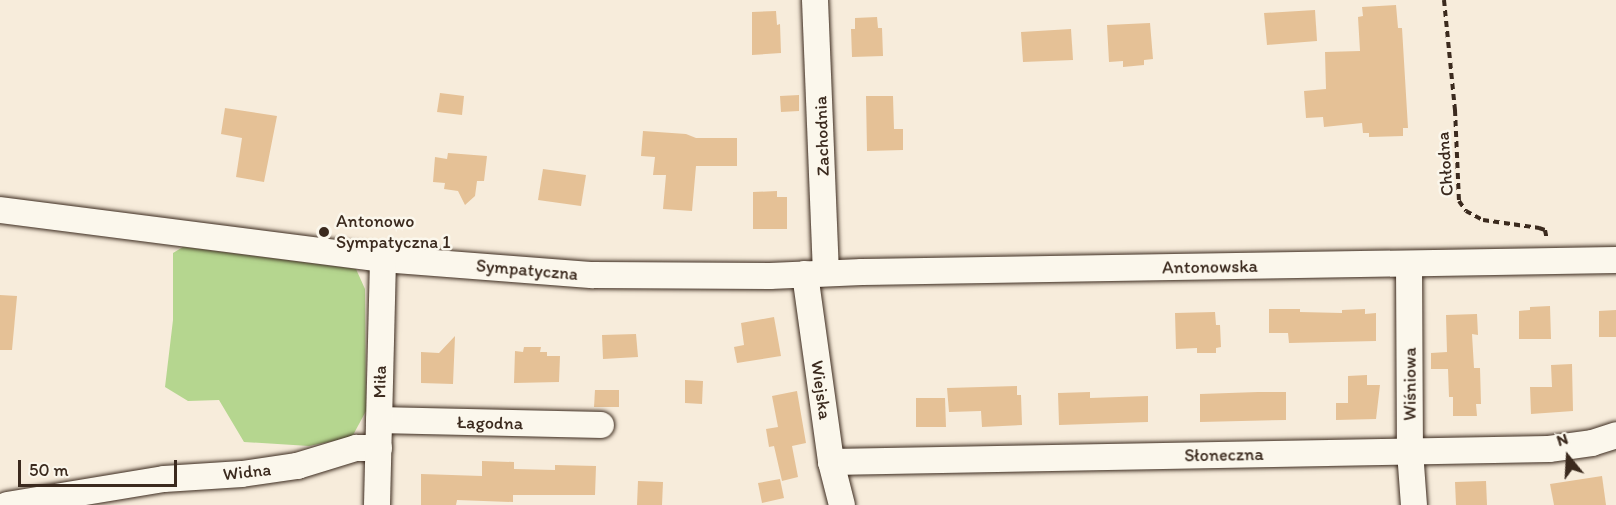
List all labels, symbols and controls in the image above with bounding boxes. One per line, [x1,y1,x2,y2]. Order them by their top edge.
street label: Zachodnia [810,95,834,177]
street label: Chłodna [1432,131,1458,197]
place label: Antonowo Sympatyczna 1 [336,211,451,254]
marker: Antonowo Sympatyczna 1 [317,225,331,239]
street label: Sympatyczna [475,255,579,285]
street label: Antonowska [1162,255,1258,279]
street label: Wiśniowa [1399,347,1421,421]
street label: Wiejska [806,359,836,421]
street label: Miła [369,365,391,399]
street label: Łagodna [457,412,523,434]
north arrow [1538,427,1598,487]
text: N [1554,429,1570,450]
street label: Słoneczna [1184,444,1264,466]
scale bar [21,448,180,486]
text: 50 m [29,459,69,481]
street label: Widna [222,459,272,485]

